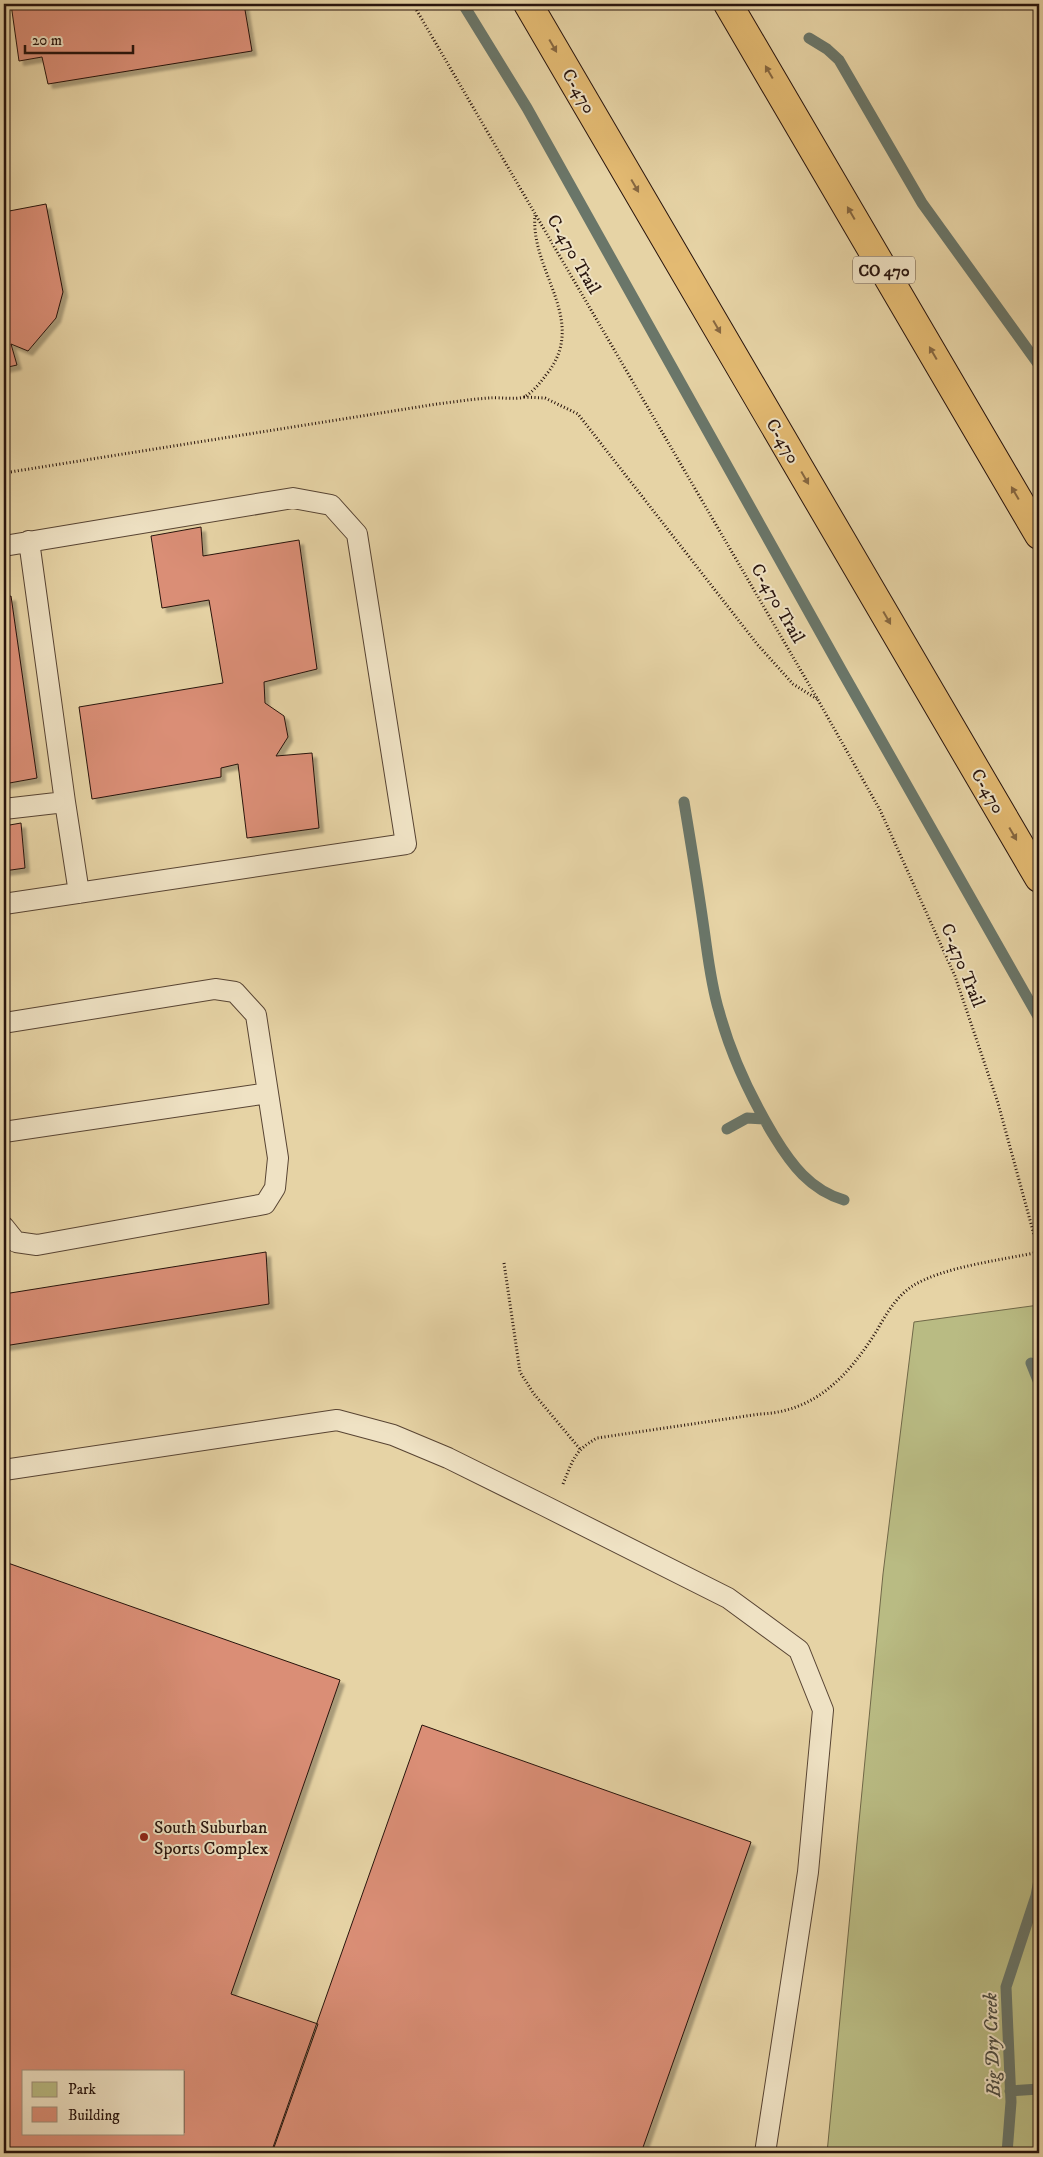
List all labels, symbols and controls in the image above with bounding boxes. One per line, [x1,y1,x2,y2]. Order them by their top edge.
scale bar [25,22,132,54]
text: 20 m [32,31,62,50]
one-way arrow [549,38,557,53]
street label: C-470 [557,65,600,118]
one-way arrow [764,66,773,79]
one-way arrow [630,180,639,193]
one-way arrow [846,206,855,219]
street label: C-470 Trail [542,211,605,299]
road number: CO 470 [853,256,915,284]
one-way arrow [712,320,721,333]
one-way arrow [928,346,937,360]
street label: C-470 [761,415,804,468]
one-way arrow [800,471,809,485]
one-way arrow [1010,487,1019,500]
street label: C-470 Trail [746,560,809,648]
one-way arrow [883,611,891,626]
street label: C-470 [966,765,1009,818]
one-way arrow [1009,827,1018,841]
street label: C-470 Trail [935,920,989,1011]
place label: South Suburban Sports Complex [154,1817,268,1860]
marker: South Suburban Sports Complex [138,1831,150,1843]
water label: Big Dry Creek [979,1992,1006,2098]
legend [22,2070,185,2134]
text: Park [68,2080,97,2099]
text: Building [68,2106,120,2125]

